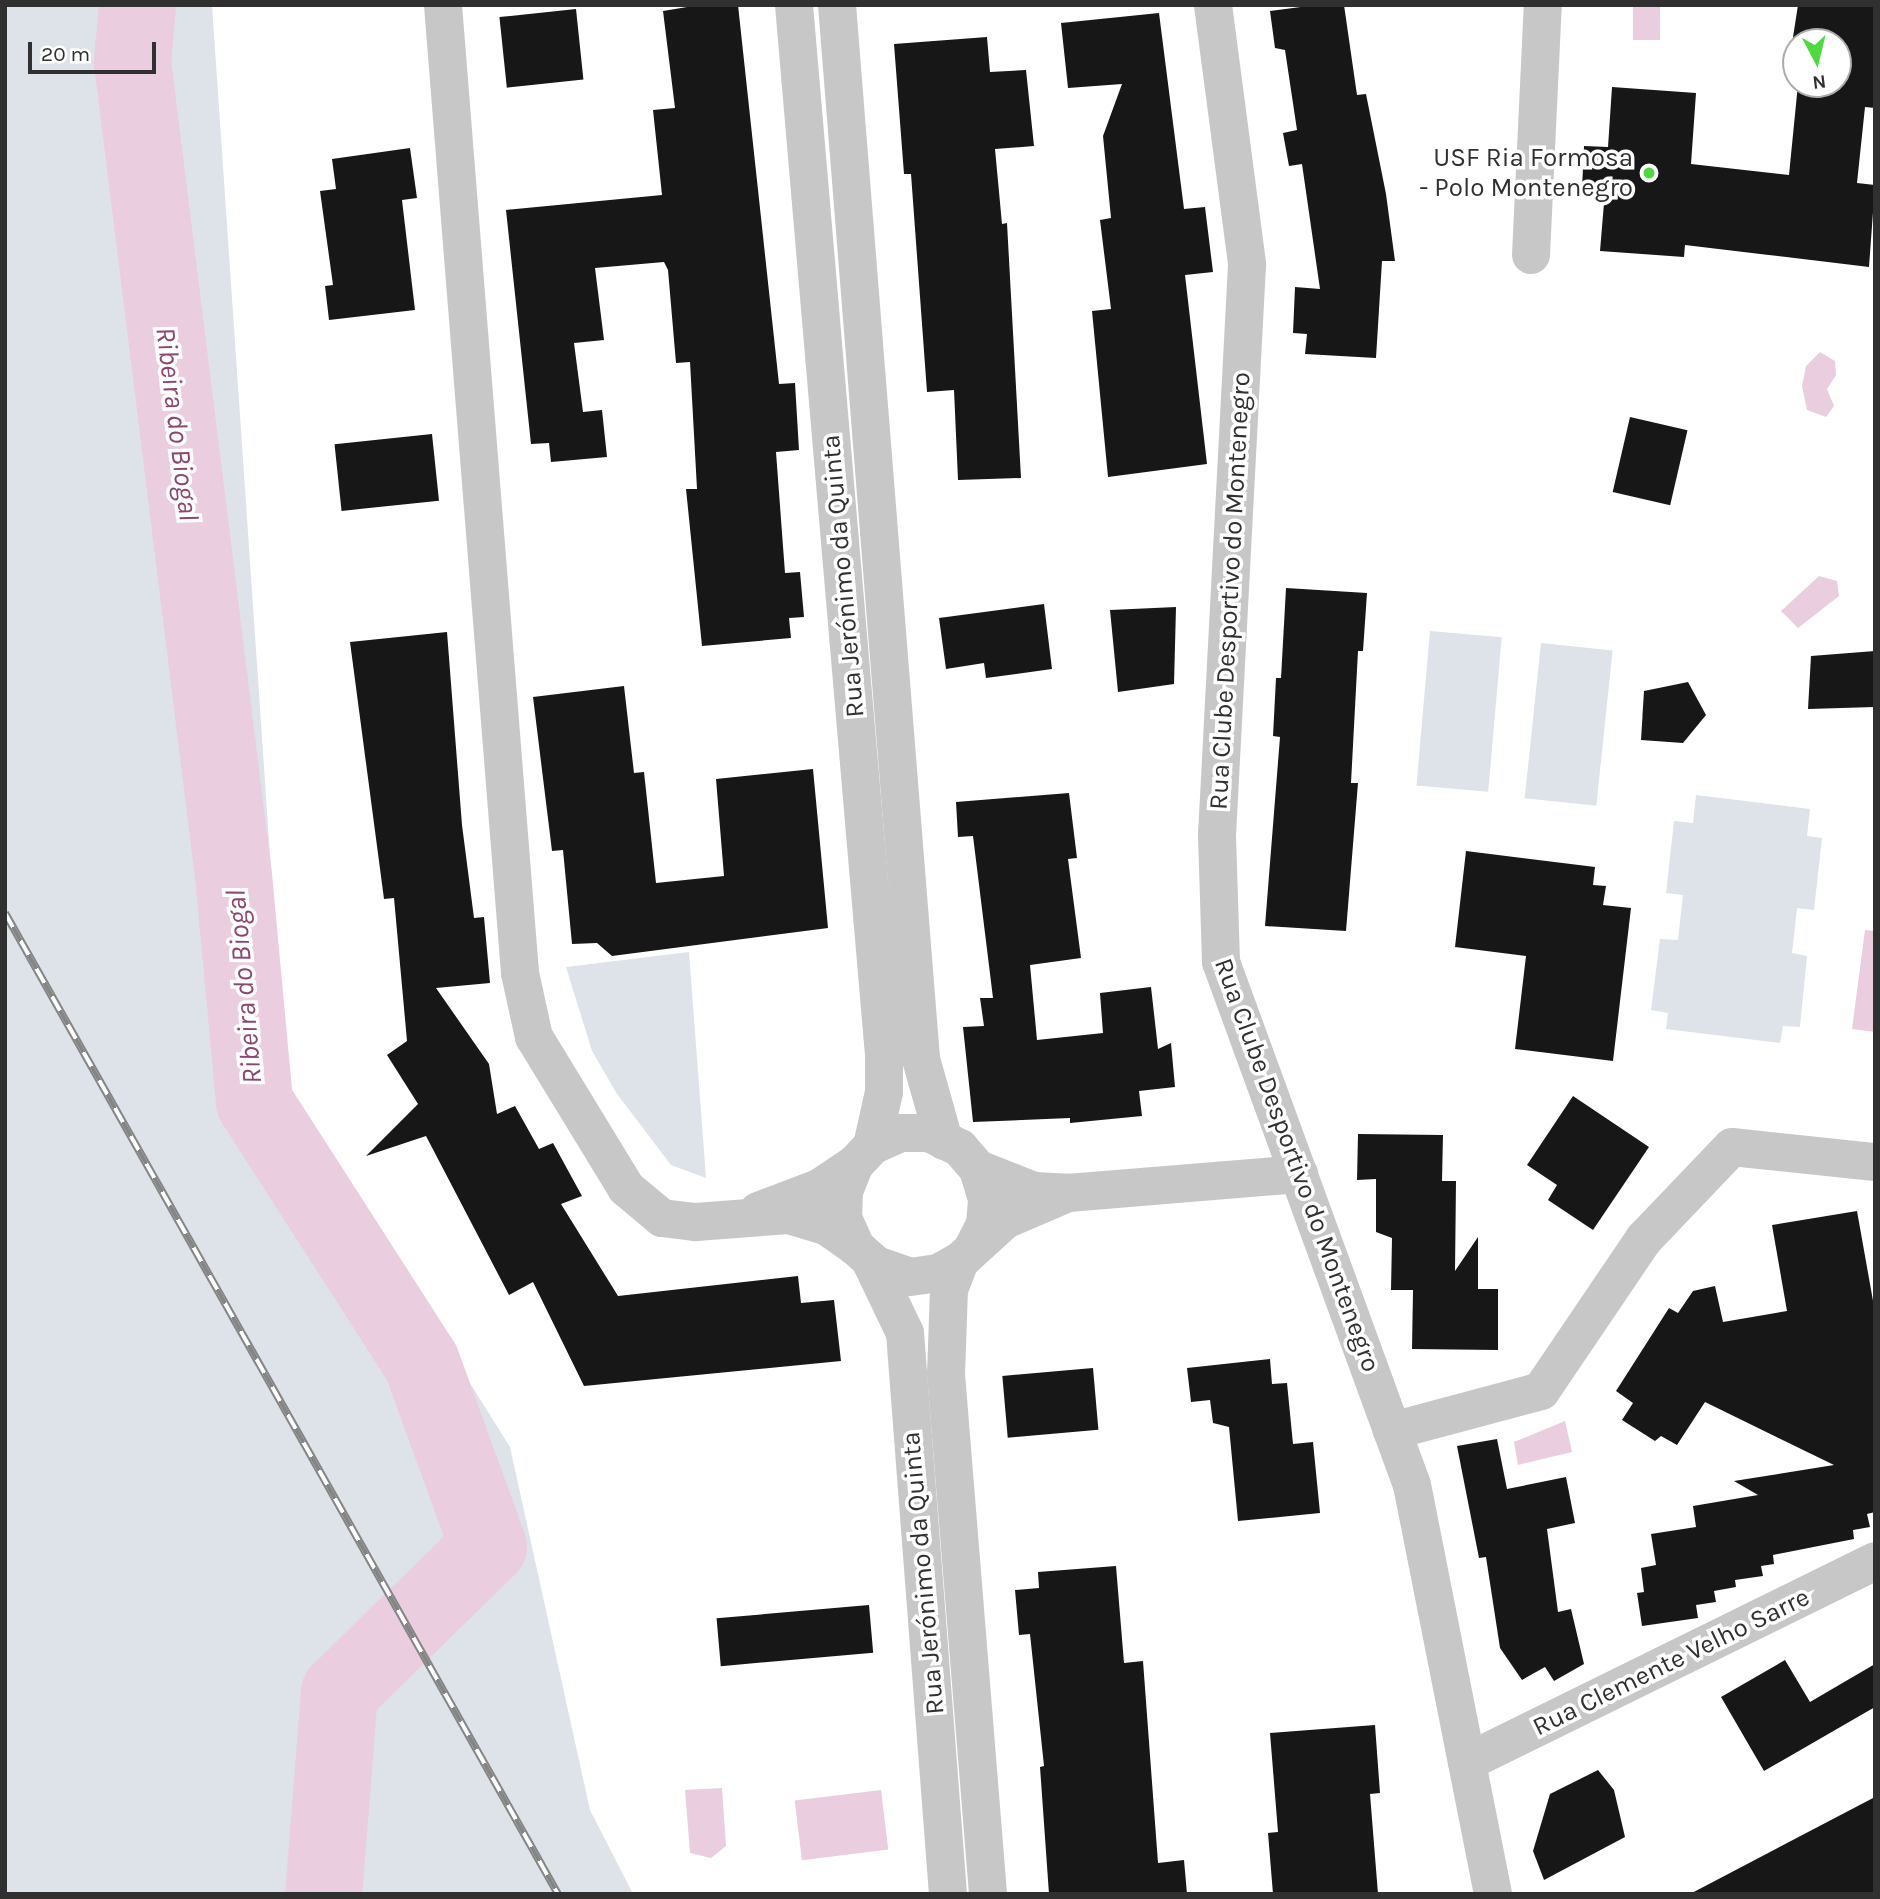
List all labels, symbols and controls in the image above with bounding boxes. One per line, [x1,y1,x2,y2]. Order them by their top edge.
scale bar [32,28,159,72]
north arrow [1782,28,1852,98]
text: 20 m [41,42,90,66]
text: N [1811,70,1827,94]
place label: USF Ria Formosa - Polo Montenegro [1419,142,1633,204]
marker: USF Ria Formosa - Polo Montenegro [1639,163,1659,183]
water label: Ribeira do Biogal [148,325,206,523]
street label: Rua Clube Desportivo do Montenegro [1203,371,1257,811]
street label: Rua Jerónimo da Quinta [815,433,871,719]
water label: Ribeira do Biogal [219,888,269,1086]
street label: Rua Clube Desportivo do Montenegro [1207,954,1387,1376]
street label: Rua Jerónimo da Quinta [895,1430,951,1716]
street label: Rua Clemente Velho Sarre [1528,1581,1814,1743]

